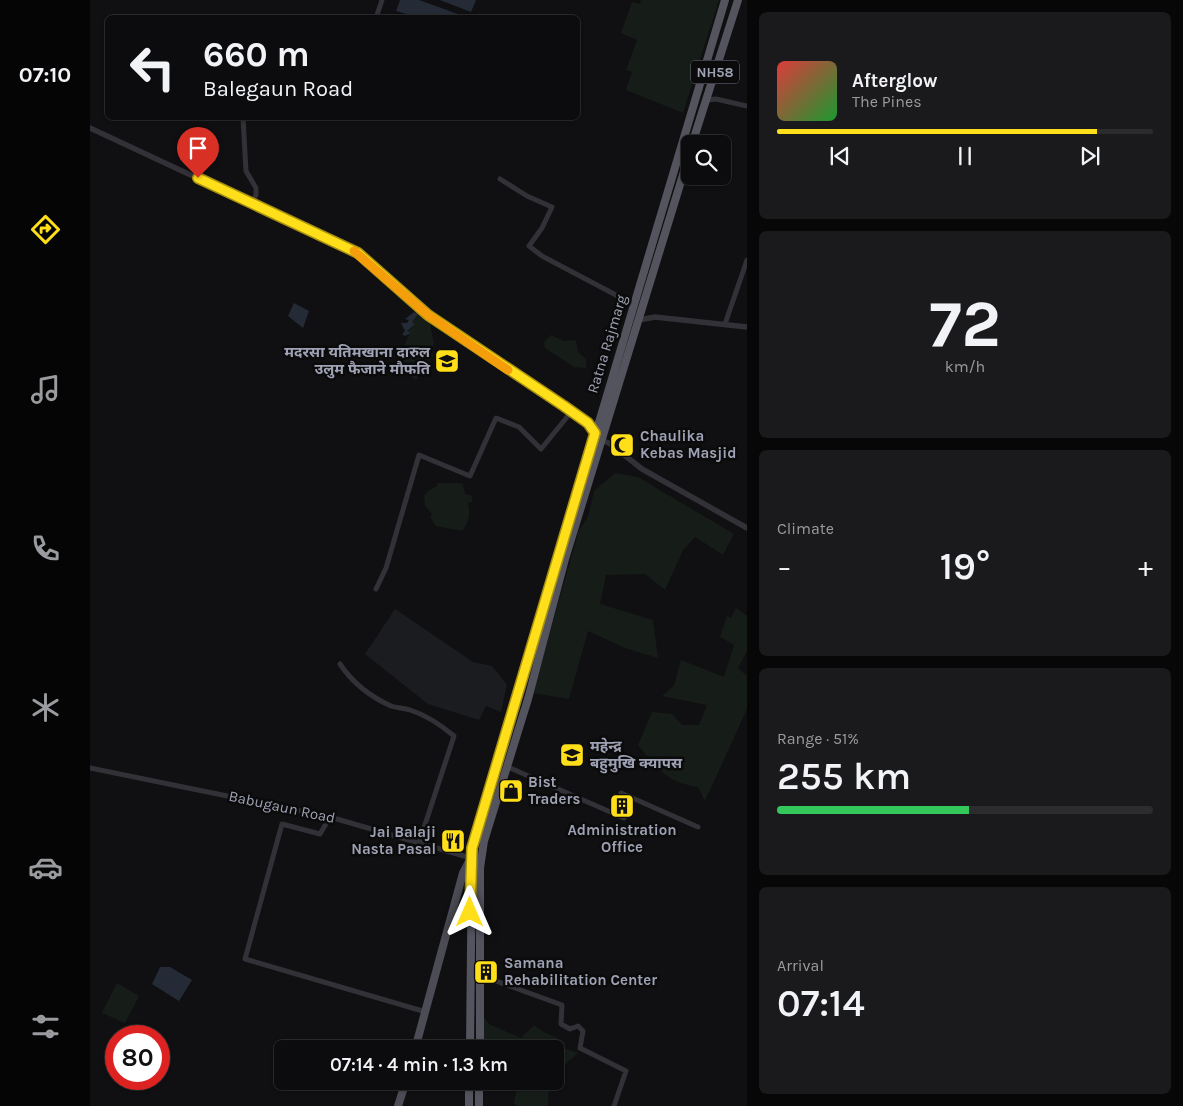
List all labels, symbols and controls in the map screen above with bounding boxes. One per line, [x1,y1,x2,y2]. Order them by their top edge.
text: 660 m [203,34,310,75]
icon: left [120,35,185,100]
road number: NH58 [691,61,739,84]
text: 07:10 [19,62,71,88]
text: Afterglow [852,70,938,92]
text: Balegaun Road [203,76,353,102]
text: The Pines [852,92,922,111]
pin [177,127,219,178]
icon: arrive [184,134,212,162]
map controls [681,135,731,185]
button: search [681,135,731,185]
icon: previous [826,142,854,170]
icon: pause [951,142,979,170]
icon: next [1076,142,1104,170]
icon: directions [28,212,63,247]
text: 72 [929,286,1001,362]
street label: Ratna Rajmarg [583,292,631,395]
place label: मदरसा यतिमखाना दारुल उलुम फैजाने माैफति [284,343,431,379]
school or university icon: मदरसा यतिमखाना दारुल उलुम फैजाने माैफति [434,348,460,374]
text: km/h [945,357,985,376]
icon: music [28,372,63,407]
place label: Chaulika Kebas Masjid [640,427,736,462]
mosque icon: Chaulika Kebas Masjid [609,432,635,458]
text: Climate [777,519,834,538]
icon: phone [28,531,63,566]
text: 19° [940,544,990,589]
text: − [777,550,792,583]
text: + [1138,550,1153,583]
icon: climate [28,690,63,725]
text: Range · 51% [777,729,859,748]
place label: महेन्द्र बहुमुखि क्यापस [590,737,683,774]
school or university icon: महेन्द्र बहुमुखि क्यापस [559,742,585,768]
text: 255 km [777,754,911,799]
place label: Bist Traders [528,773,580,808]
shop icon: Bist Traders [498,778,524,804]
street label: Babugaun Road [227,787,337,827]
building icon: Administration Office [609,793,635,819]
place label: Administration Office [567,821,677,856]
place label: Jai Balaji Nasta Pasal [351,823,436,858]
restaurant icon: Jai Balaji Nasta Pasal [440,828,466,854]
icon: car [28,850,63,885]
position arrow [443,885,495,937]
place label: Samana Rehabilitation Center [504,954,657,989]
text: Arrival [777,956,824,975]
building icon: Samana Rehabilitation Center [473,959,499,985]
text: 07:14 [777,981,865,1026]
icon: filters [28,1009,63,1044]
speed limit sign: 80 [105,1025,170,1090]
text: 07:14 · 4 min · 1.3 km [330,1054,508,1076]

